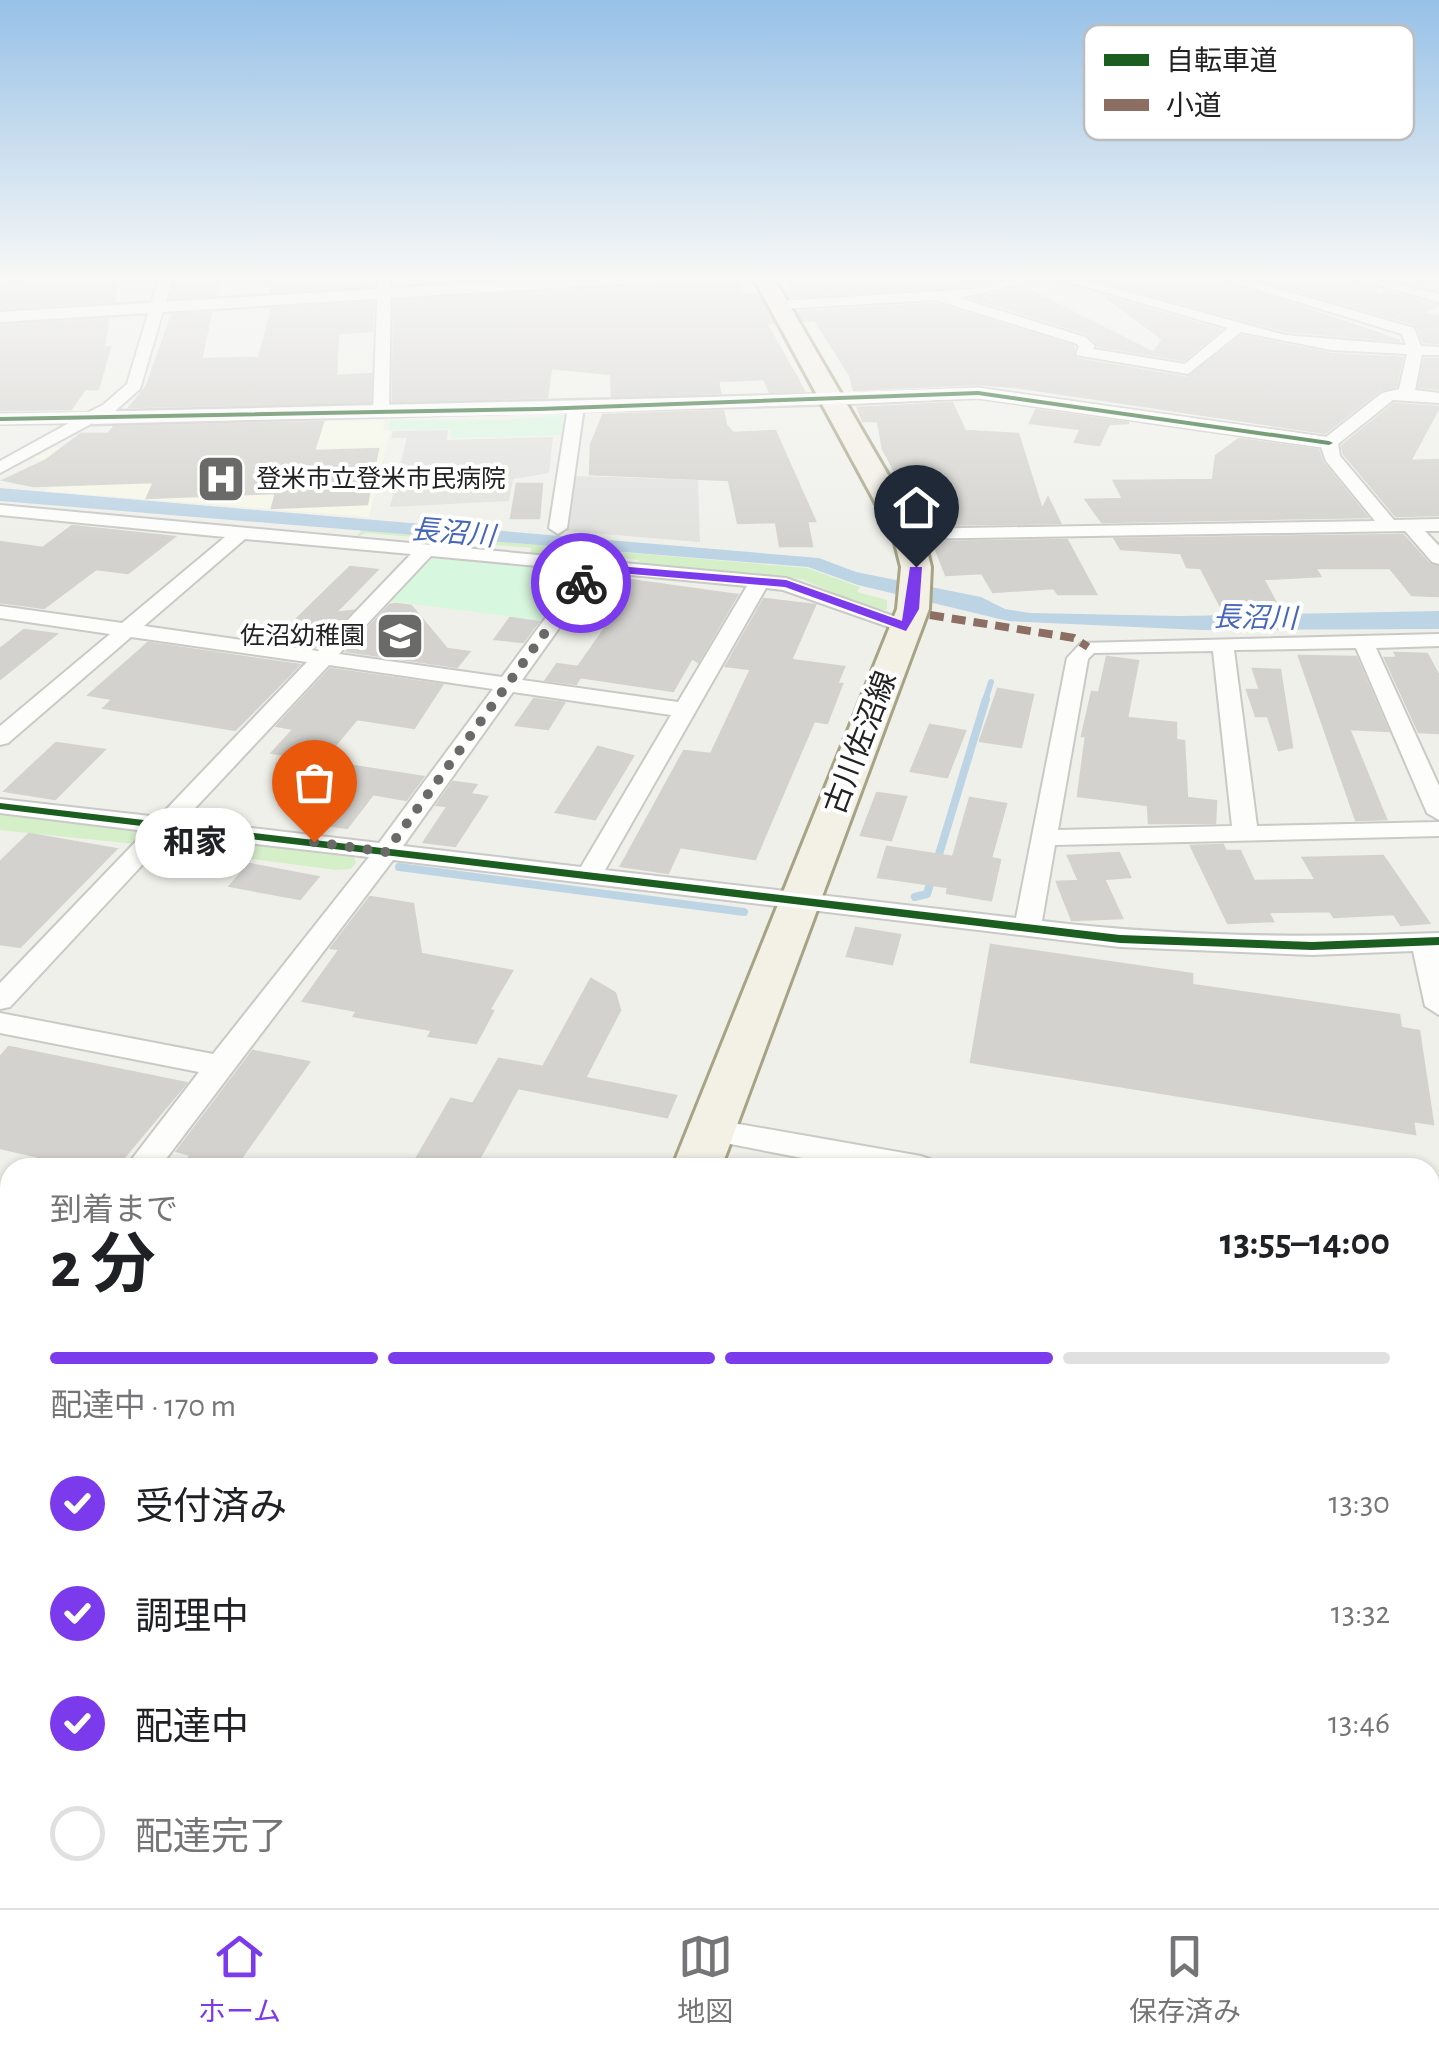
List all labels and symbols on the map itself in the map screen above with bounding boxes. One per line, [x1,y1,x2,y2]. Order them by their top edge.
legend [1084,25,1414,140]
text: 自転車道 [1166,46,1278,76]
text: 小道 [1166,91,1222,121]
hospital icon: 登米市立登米市民病院 [195,453,247,505]
place label: 登米市立登米市民病院 [256,465,506,492]
pin [874,465,959,568]
water label: 長沼川 [410,514,499,552]
courier [531,533,631,633]
water label: 長沼川 [1213,602,1300,634]
school or university icon: 佐沼幼稚園 [374,610,426,662]
place label: 佐沼幼稚園 [240,622,365,649]
street label: 古川佐沼線 [818,667,902,818]
pin [272,740,357,843]
callout: 和家 [134,807,254,877]

